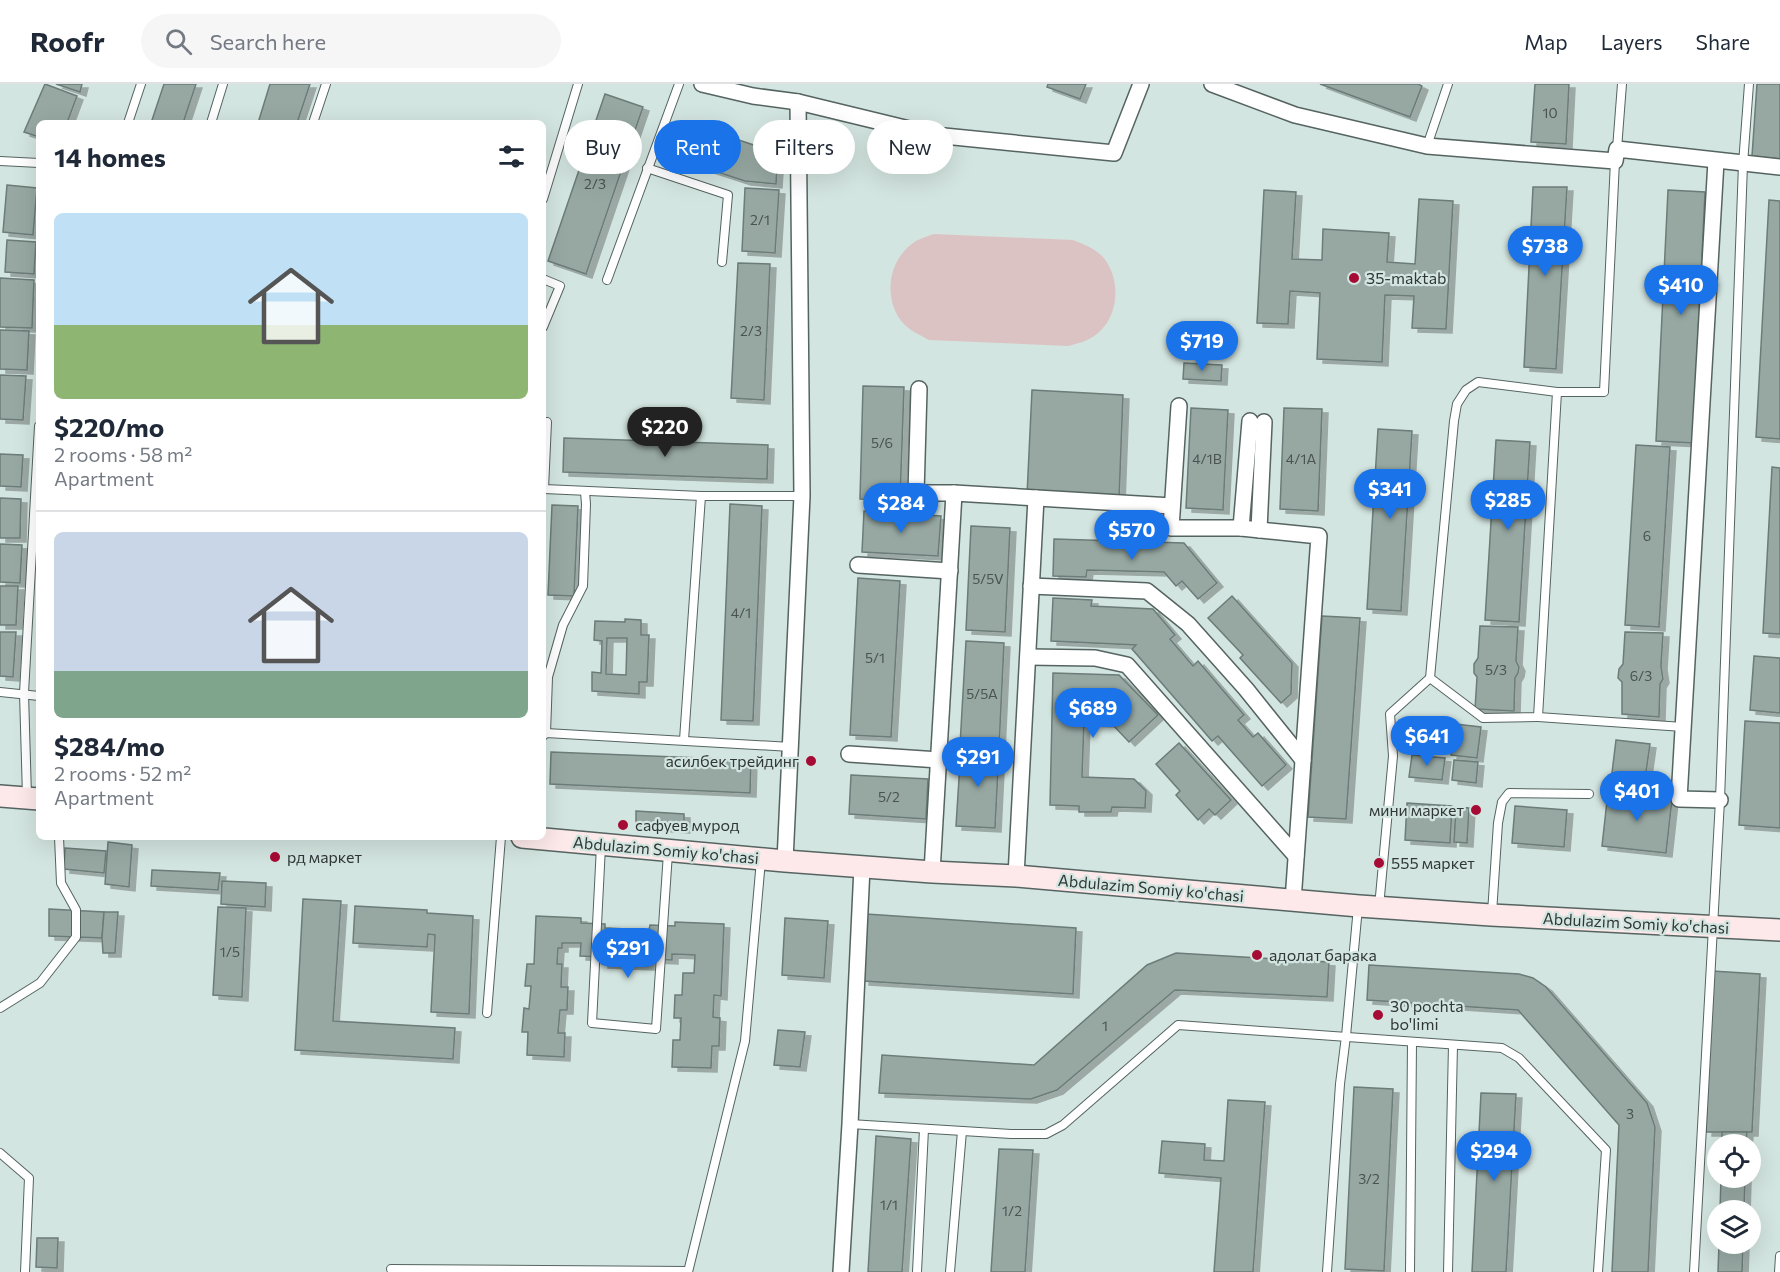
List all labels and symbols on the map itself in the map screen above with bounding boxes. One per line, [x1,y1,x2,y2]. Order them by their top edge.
house number: 10 [1542,104,1558,121]
house number: 2/3 [584,175,606,192]
house number: 2/1 [750,211,770,228]
pin: $738 [1509,226,1581,277]
pin: $410 [1645,265,1717,316]
place label: 35-maktab [1366,268,1446,287]
marker: 35-maktab [1347,271,1361,285]
pin: $719 [1166,321,1238,372]
house number: 2/3 [740,322,762,339]
pin: $220 [629,407,701,458]
house number: 5/6 [871,434,893,451]
house number: 4/1B [1192,450,1222,467]
house number: 4/1A [1286,450,1316,467]
pin: $341 [1354,469,1426,520]
pin: $285 [1472,480,1544,531]
pin: $284 [865,483,937,534]
pin: $570 [1096,510,1168,561]
house number: 6 [1643,527,1651,544]
house number: 5/5V [972,570,1004,587]
house number: 4/1 [731,604,751,621]
house number: 5/1 [865,649,885,666]
house number: 5/3 [1485,661,1507,678]
house number: 6/3 [1630,667,1652,684]
house number: 5/5A [966,685,998,702]
pin: $689 [1057,688,1129,739]
pin: $641 [1391,716,1463,767]
pin: $291 [942,737,1014,788]
place label: асилбек трейдинг [665,751,799,770]
marker: асилбек трейдинг [804,754,818,768]
pin: $401 [1601,771,1673,822]
house number: 5/2 [878,788,900,805]
place label: мини маркет [1369,800,1464,819]
marker: мини маркет [1469,803,1483,817]
place label: сафуев мурод [635,815,740,834]
marker: сафуев мурод [616,818,630,832]
street label: Abdulazim Somiy ko'chasi [572,832,760,867]
place label: рд маркет [287,847,362,866]
marker: рд маркет [268,850,282,864]
place label: 555 маркет [1391,853,1475,872]
marker: 555 маркет [1372,856,1386,870]
street label: Abdulazim Somiy ko'chasi [1057,870,1245,905]
street label: Abdulazim Somiy ko'chasi [1542,908,1730,937]
pin: $291 [592,928,664,979]
house number: 1/5 [220,943,240,960]
place label: адолат барака [1269,945,1377,964]
marker: адолат барака [1250,948,1264,962]
place label: 30 pochta bo'limi [1390,996,1464,1033]
marker: 30 pochta bo'limi [1371,1008,1385,1022]
house number: 1 [1102,1017,1108,1034]
house number: 3 [1626,1105,1634,1122]
pin: $294 [1458,1131,1530,1182]
house number: 3/2 [1358,1170,1380,1187]
house number: 1/1 [880,1196,898,1213]
house number: 1/2 [1002,1202,1022,1219]

